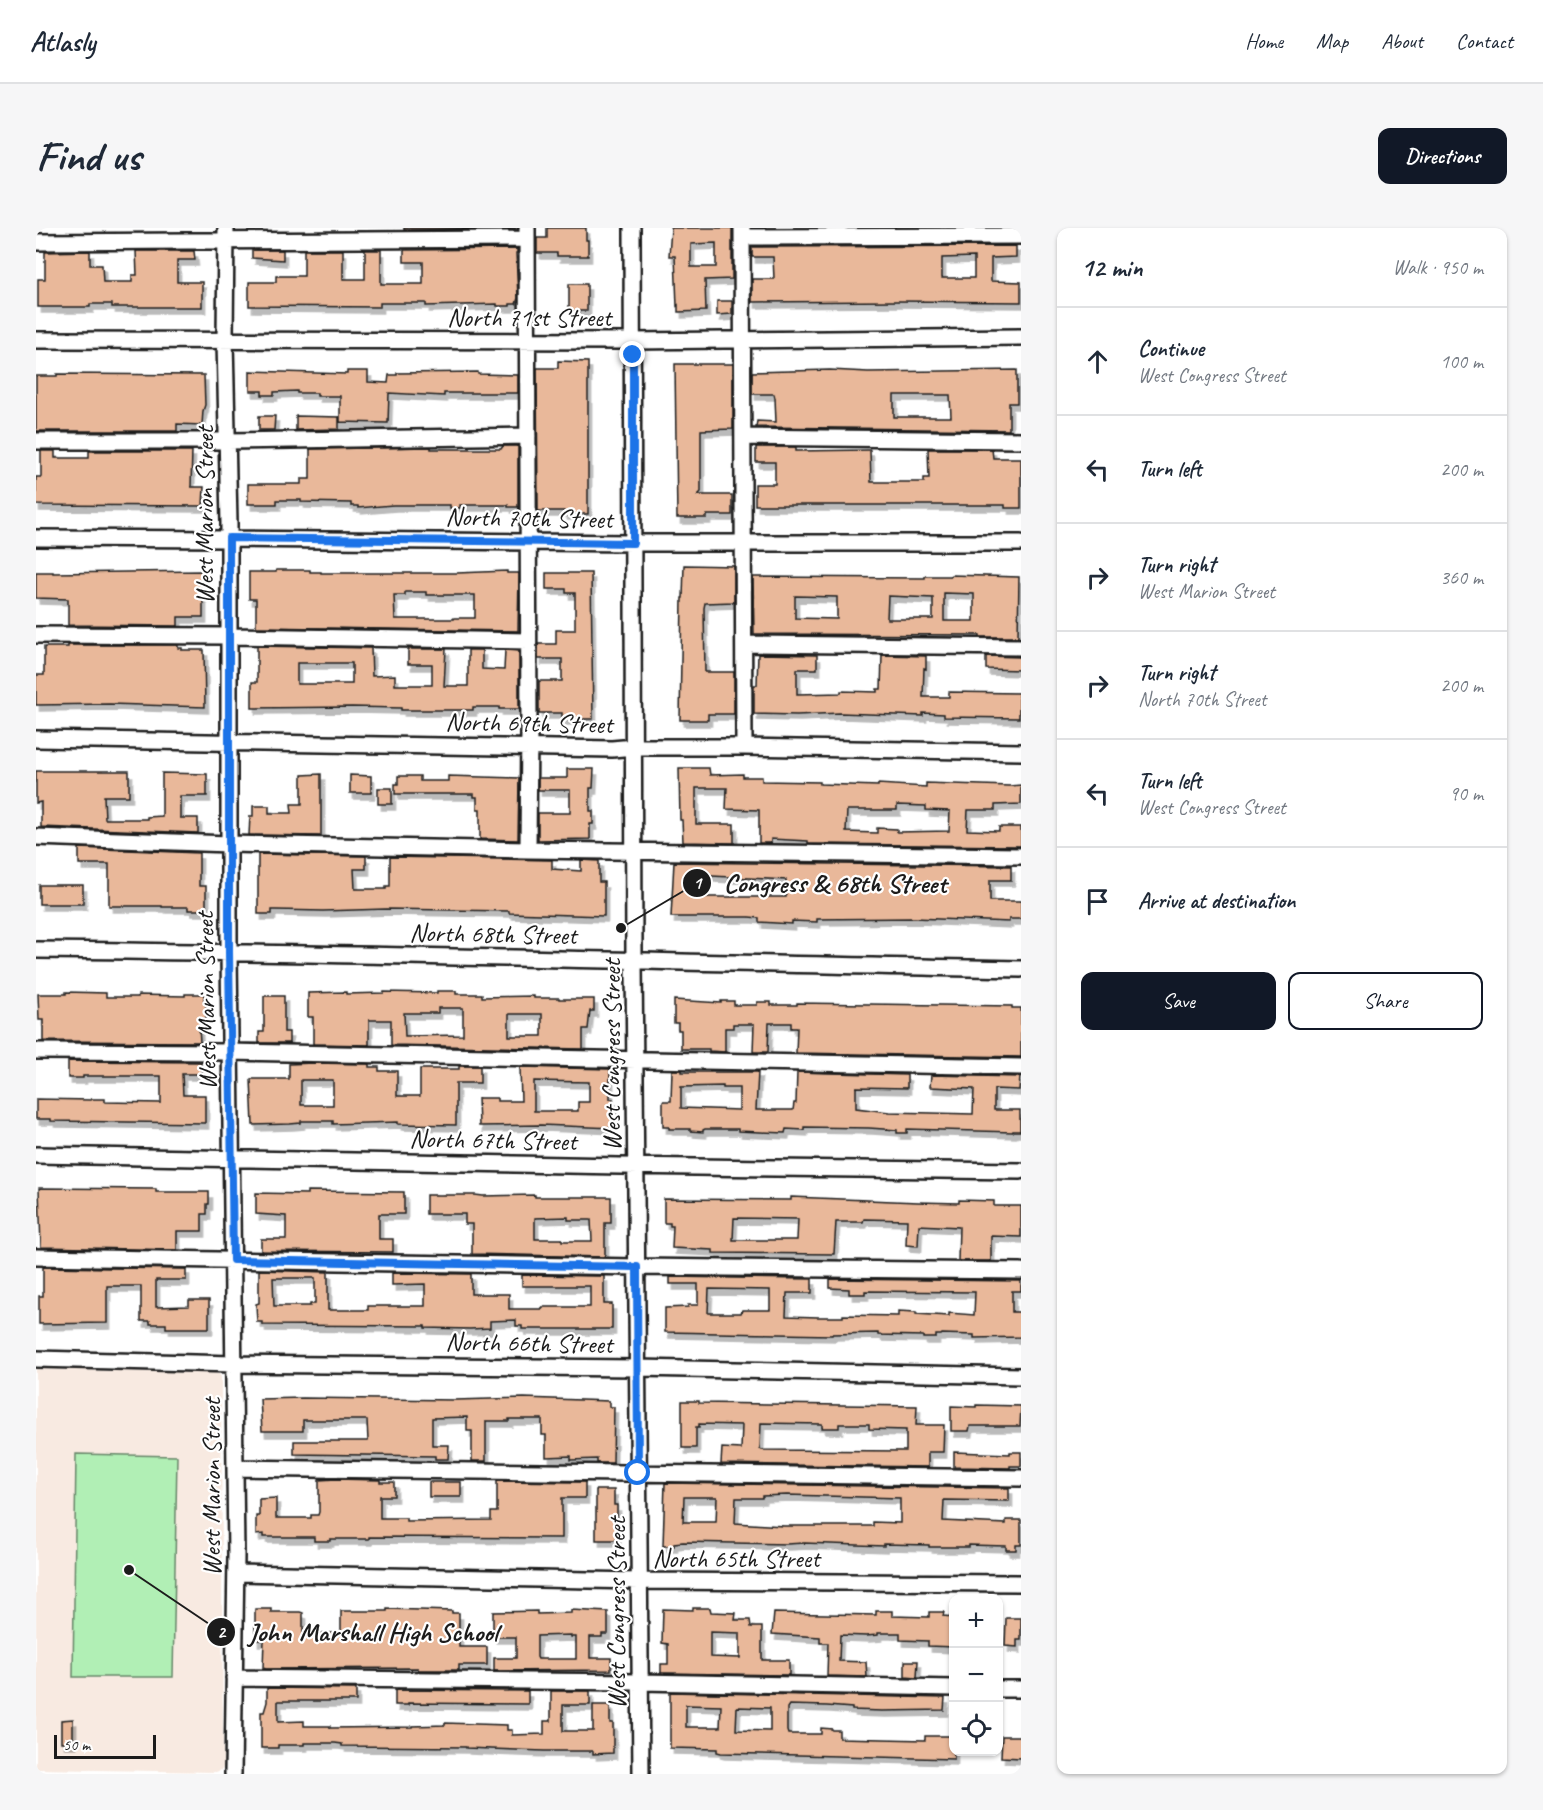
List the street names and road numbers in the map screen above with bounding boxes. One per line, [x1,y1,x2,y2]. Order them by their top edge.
street label: North 71st Street [447,301,613,334]
street label: West Marion Street [188,424,221,604]
street label: North 70th Street [445,500,615,536]
street label: North 69th Street [445,705,615,741]
street label: West Marion Street [188,909,224,1090]
street label: North 68th Street [409,916,579,952]
street label: West Congress Street [595,957,628,1151]
street label: North 67th Street [409,1122,579,1158]
street label: North 66th Street [445,1325,615,1361]
street label: West Marion Street [195,1396,228,1576]
street label: West Congress Street [600,1515,633,1709]
street label: North 65th Street [652,1542,822,1575]

